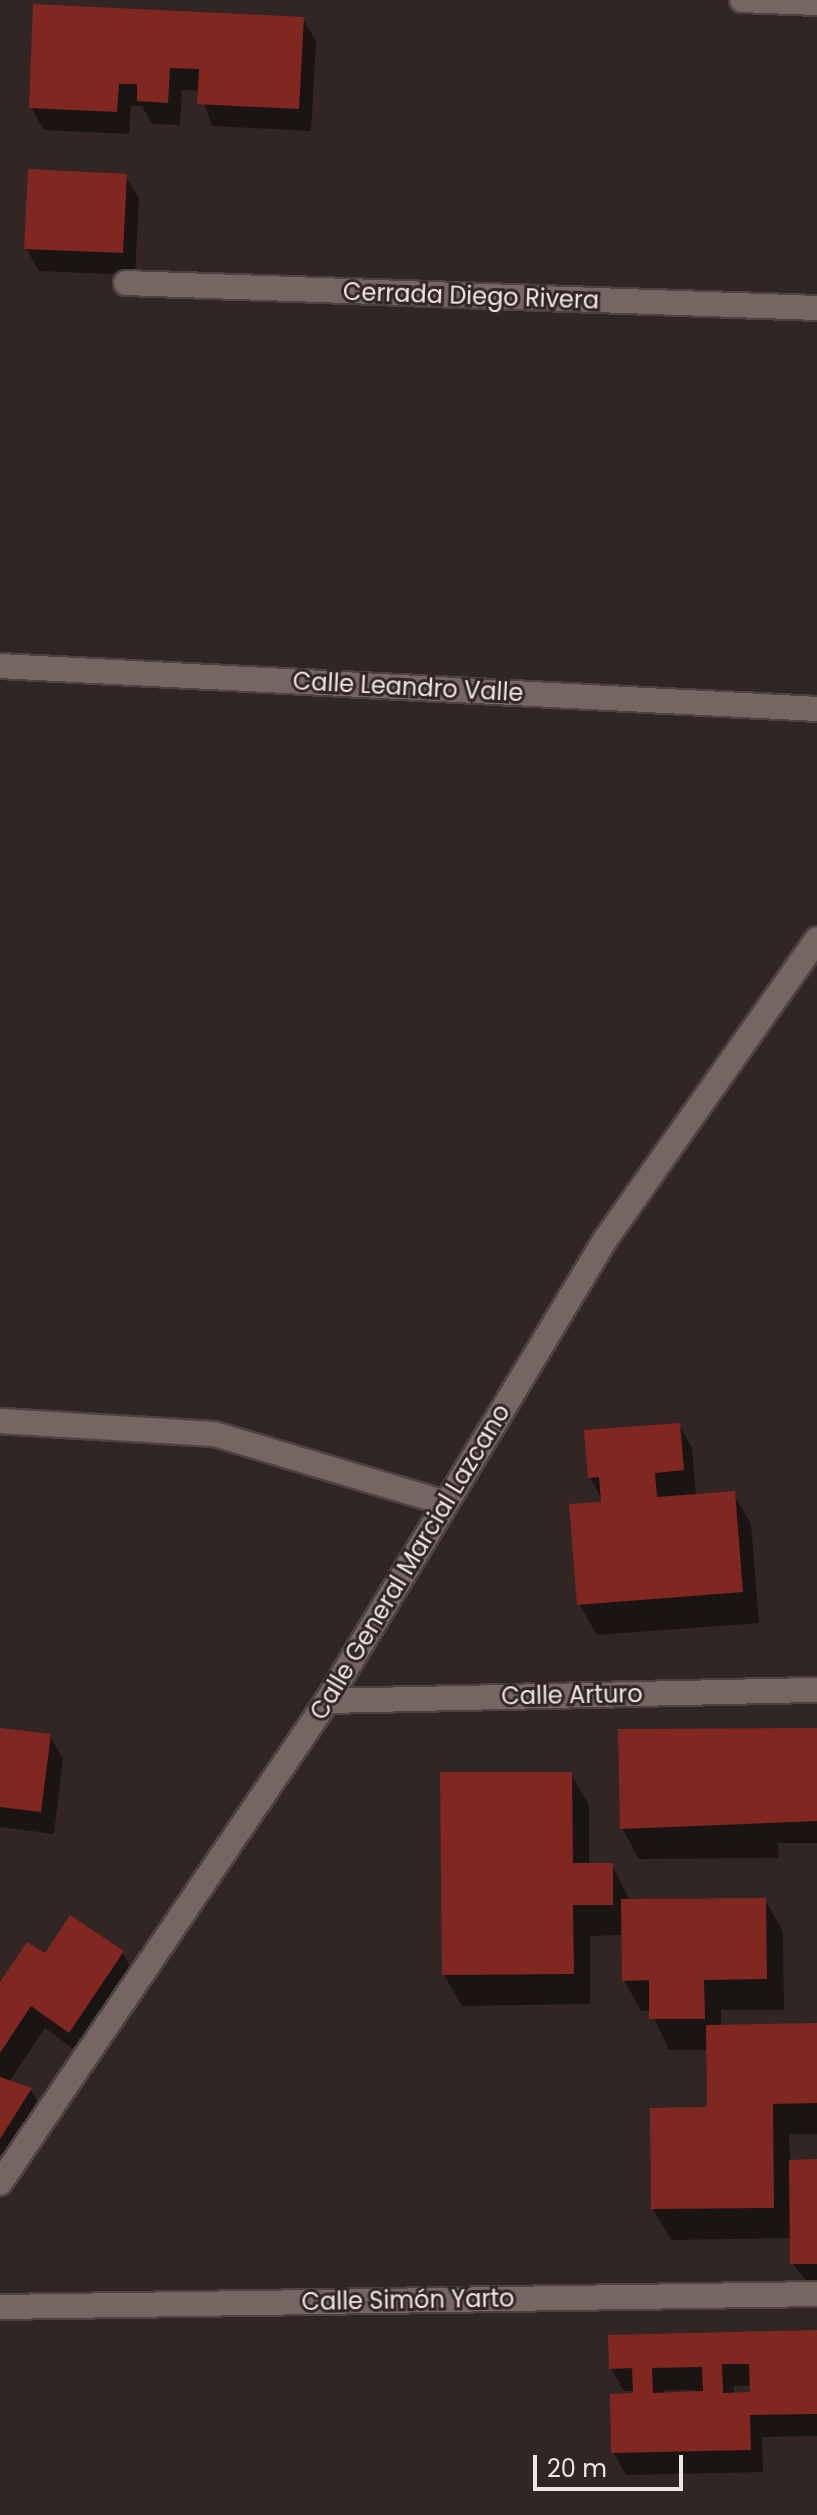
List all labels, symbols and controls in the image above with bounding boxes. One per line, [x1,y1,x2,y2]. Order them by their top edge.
street label: Cerrada Diego Rivera [342,277,600,315]
street label: Calle Leandro Valle [292,667,524,707]
street label: Calle General Marcial Lazcano [304,1399,516,1725]
street label: Calle Arturo [501,1679,643,1711]
street label: Calle Simón Yarto [301,2284,515,2316]
scale bar [537,2439,687,2489]
text: 20 m [547,2452,607,2485]

